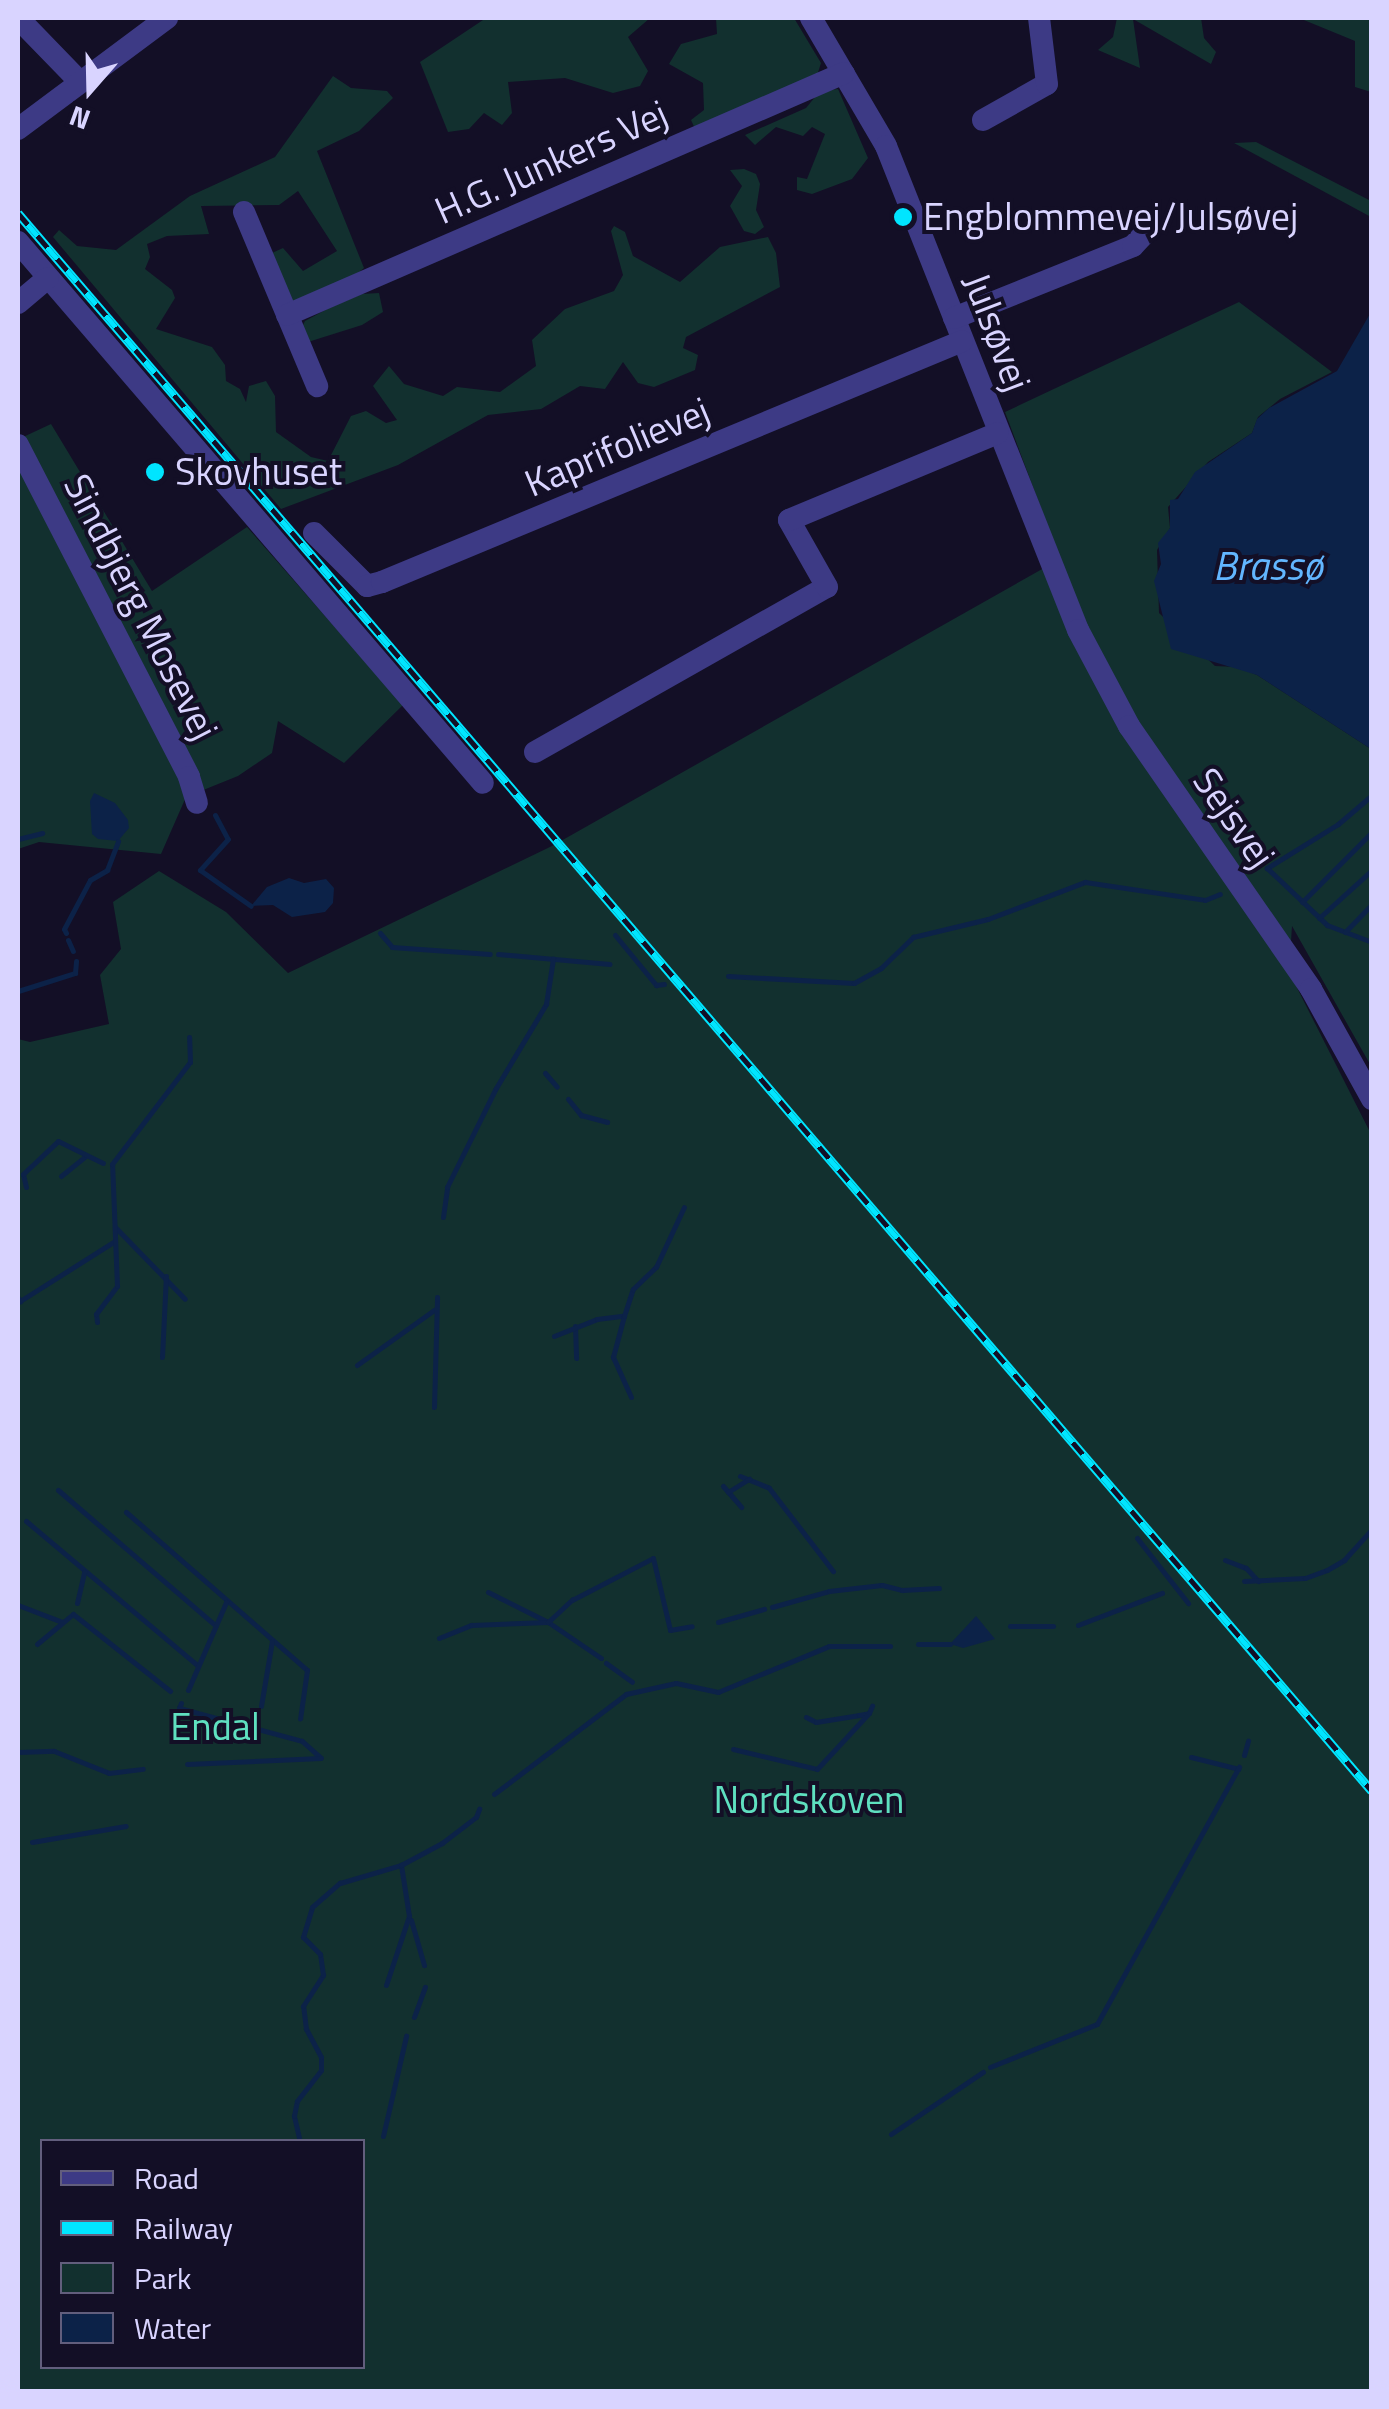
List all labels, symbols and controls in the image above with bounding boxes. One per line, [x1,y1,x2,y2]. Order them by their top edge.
north arrow [40,40,140,140]
street label: H.G. Junkers Vej [428,90,674,234]
text: N [63,95,96,142]
place label: Engblommevej/Julsøvej [923,194,1298,240]
marker: Engblommevej/Julsøvej [892,206,914,228]
street label: Julsøvej [954,267,1040,397]
street label: Kaprifolievej [518,388,716,506]
place label: Skovhuset [175,449,342,495]
marker: Skovhuset [144,461,166,483]
street label: Sindbjerg Mosevej [55,467,227,747]
water label: Brassø [1213,542,1323,590]
street label: Sejsvej [1184,759,1284,877]
park label: Endal [170,1704,260,1750]
park label: Nordskoven [714,1777,904,1823]
legend [40,2139,365,2369]
text: Road [134,2155,199,2201]
text: Railway [134,2205,233,2251]
text: Park [134,2255,191,2301]
text: Water [134,2305,211,2351]

